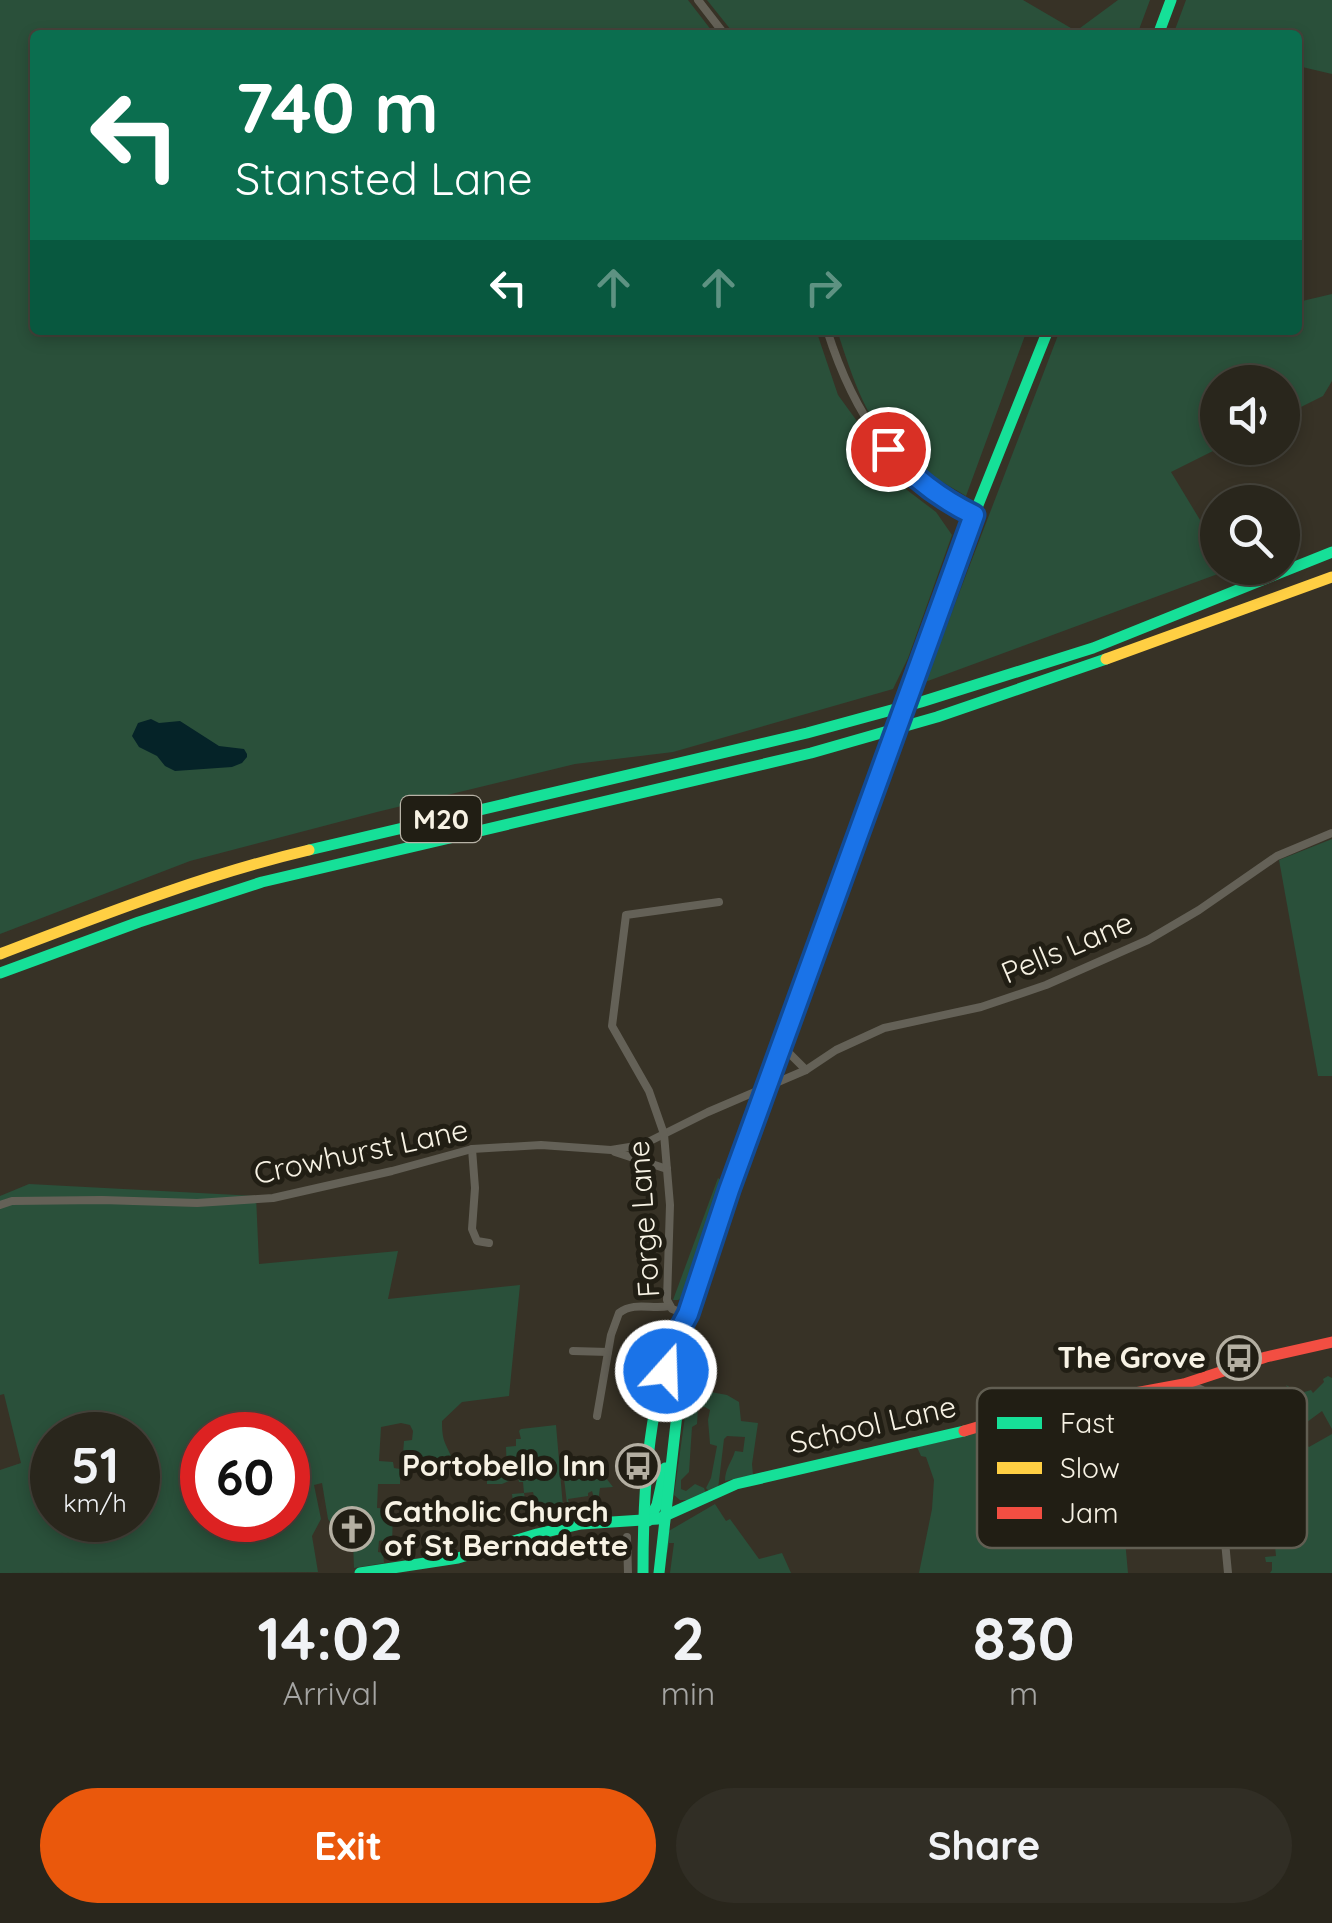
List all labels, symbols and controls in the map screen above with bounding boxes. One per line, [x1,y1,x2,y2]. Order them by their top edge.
text: 740 m [235,63,439,151]
icon: left [70,70,200,200]
text: Stansted Lane [235,150,533,206]
icon: left [481,260,536,315]
icon: ahead [586,260,641,315]
icon: ahead [691,260,746,315]
icon: right [796,260,851,315]
map controls [1200,365,1300,585]
button: sound [1200,365,1300,465]
pin [846,407,931,492]
icon: arrive [861,422,916,477]
button: search [1200,485,1300,585]
road number: M20 [401,796,481,842]
street label: Pells Lane [995,902,1138,992]
street label: Crowhurst Lane [250,1110,471,1192]
street label: Forge Lane [619,1139,667,1299]
position arrow [614,1319,718,1423]
bus stop icon: The Grove [1216,1335,1262,1381]
place label: The Grove [1057,1338,1206,1376]
street label: School Lane [786,1386,959,1462]
legend [977,1388,1307,1548]
text: Fast [1060,1405,1115,1440]
speed limit sign: 60 [180,1412,310,1542]
text: 51 [71,1433,119,1496]
bus stop icon: Portobello Inn [615,1443,661,1489]
place label: Portobello Inn [402,1446,606,1484]
text: Slow [1060,1450,1120,1485]
text: km/h [63,1487,127,1518]
place label: Catholic Church of St Bernadette [384,1492,629,1564]
text: Jam [1060,1495,1119,1530]
church icon: Catholic Church of St Bernadette [329,1506,375,1552]
text: 14:02 [257,1600,403,1675]
text: 2 [671,1600,705,1675]
text: 830 [973,1600,1075,1675]
text: Arrival [282,1673,378,1713]
text: min [661,1673,715,1713]
text: m [1009,1673,1038,1713]
button: Exit [40,1788,656,1903]
button: Share [676,1788,1292,1903]

